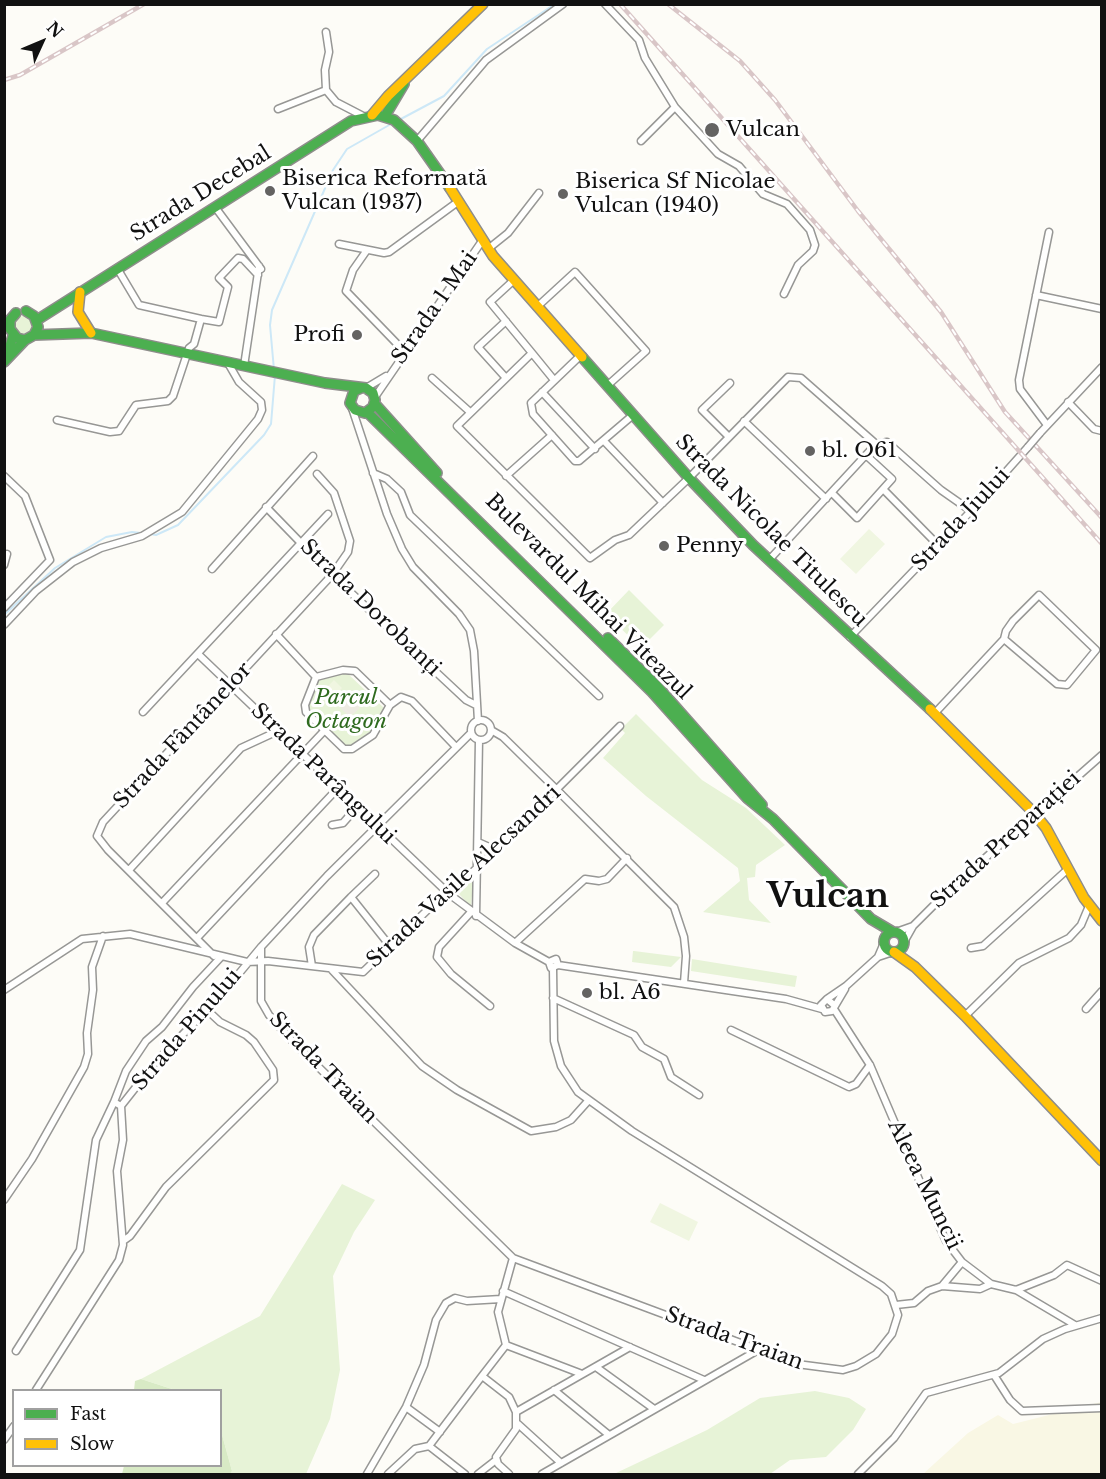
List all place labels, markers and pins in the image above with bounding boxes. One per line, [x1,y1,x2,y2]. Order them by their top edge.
place label: Vulcan [726,117,800,143]
marker: Vulcan [703,121,721,139]
place label: Biserica Reformată Vulcan (1937) [282,166,487,216]
place label: Biserica Sf Nicolae Vulcan (1940) [575,169,775,219]
marker: Biserica Reformată Vulcan (1937) [263,184,277,198]
marker: Biserica Sf Nicolae Vulcan (1940) [556,187,570,201]
place label: Profi [293,322,345,348]
marker: Profi [350,328,364,342]
place label: bl. O61 [822,438,897,464]
marker: bl. O61 [803,444,817,458]
place label: Penny [676,533,744,559]
marker: Penny [657,539,671,553]
place label: bl. A6 [599,980,661,1006]
marker: bl. A6 [580,986,594,1000]

